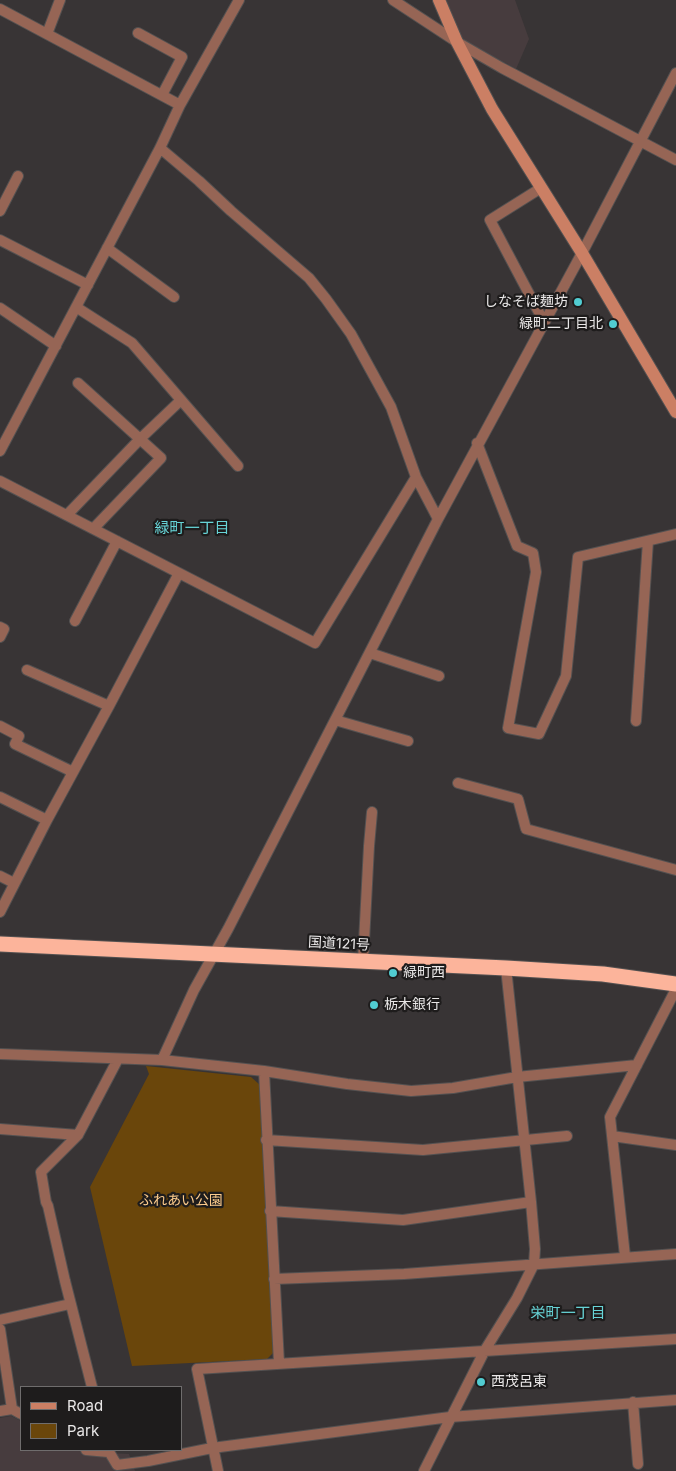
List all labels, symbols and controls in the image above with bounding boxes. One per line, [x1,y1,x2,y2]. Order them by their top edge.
place label: しなそば麺坊 [484,294,568,310]
marker: しなそば麺坊 [572,296,584,308]
place label: 緑町二丁目北 [519,316,603,332]
marker: 緑町二丁目北 [607,318,619,330]
district label: 緑町一丁目 [155,519,229,537]
street label: 国道121号 [308,934,370,954]
place label: 緑町西 [403,965,445,981]
marker: 緑町西 [387,967,399,979]
place label: 栃木銀行 [384,997,440,1013]
marker: 栃木銀行 [368,999,380,1011]
park label: ふれあい公園 [139,1193,223,1209]
district label: 栄町一丁目 [531,1304,605,1322]
place label: 西茂呂東 [491,1374,547,1390]
marker: 西茂呂東 [475,1376,487,1388]
legend [20,1386,182,1451]
text: Road [67,1396,103,1415]
text: Park [67,1421,99,1440]

